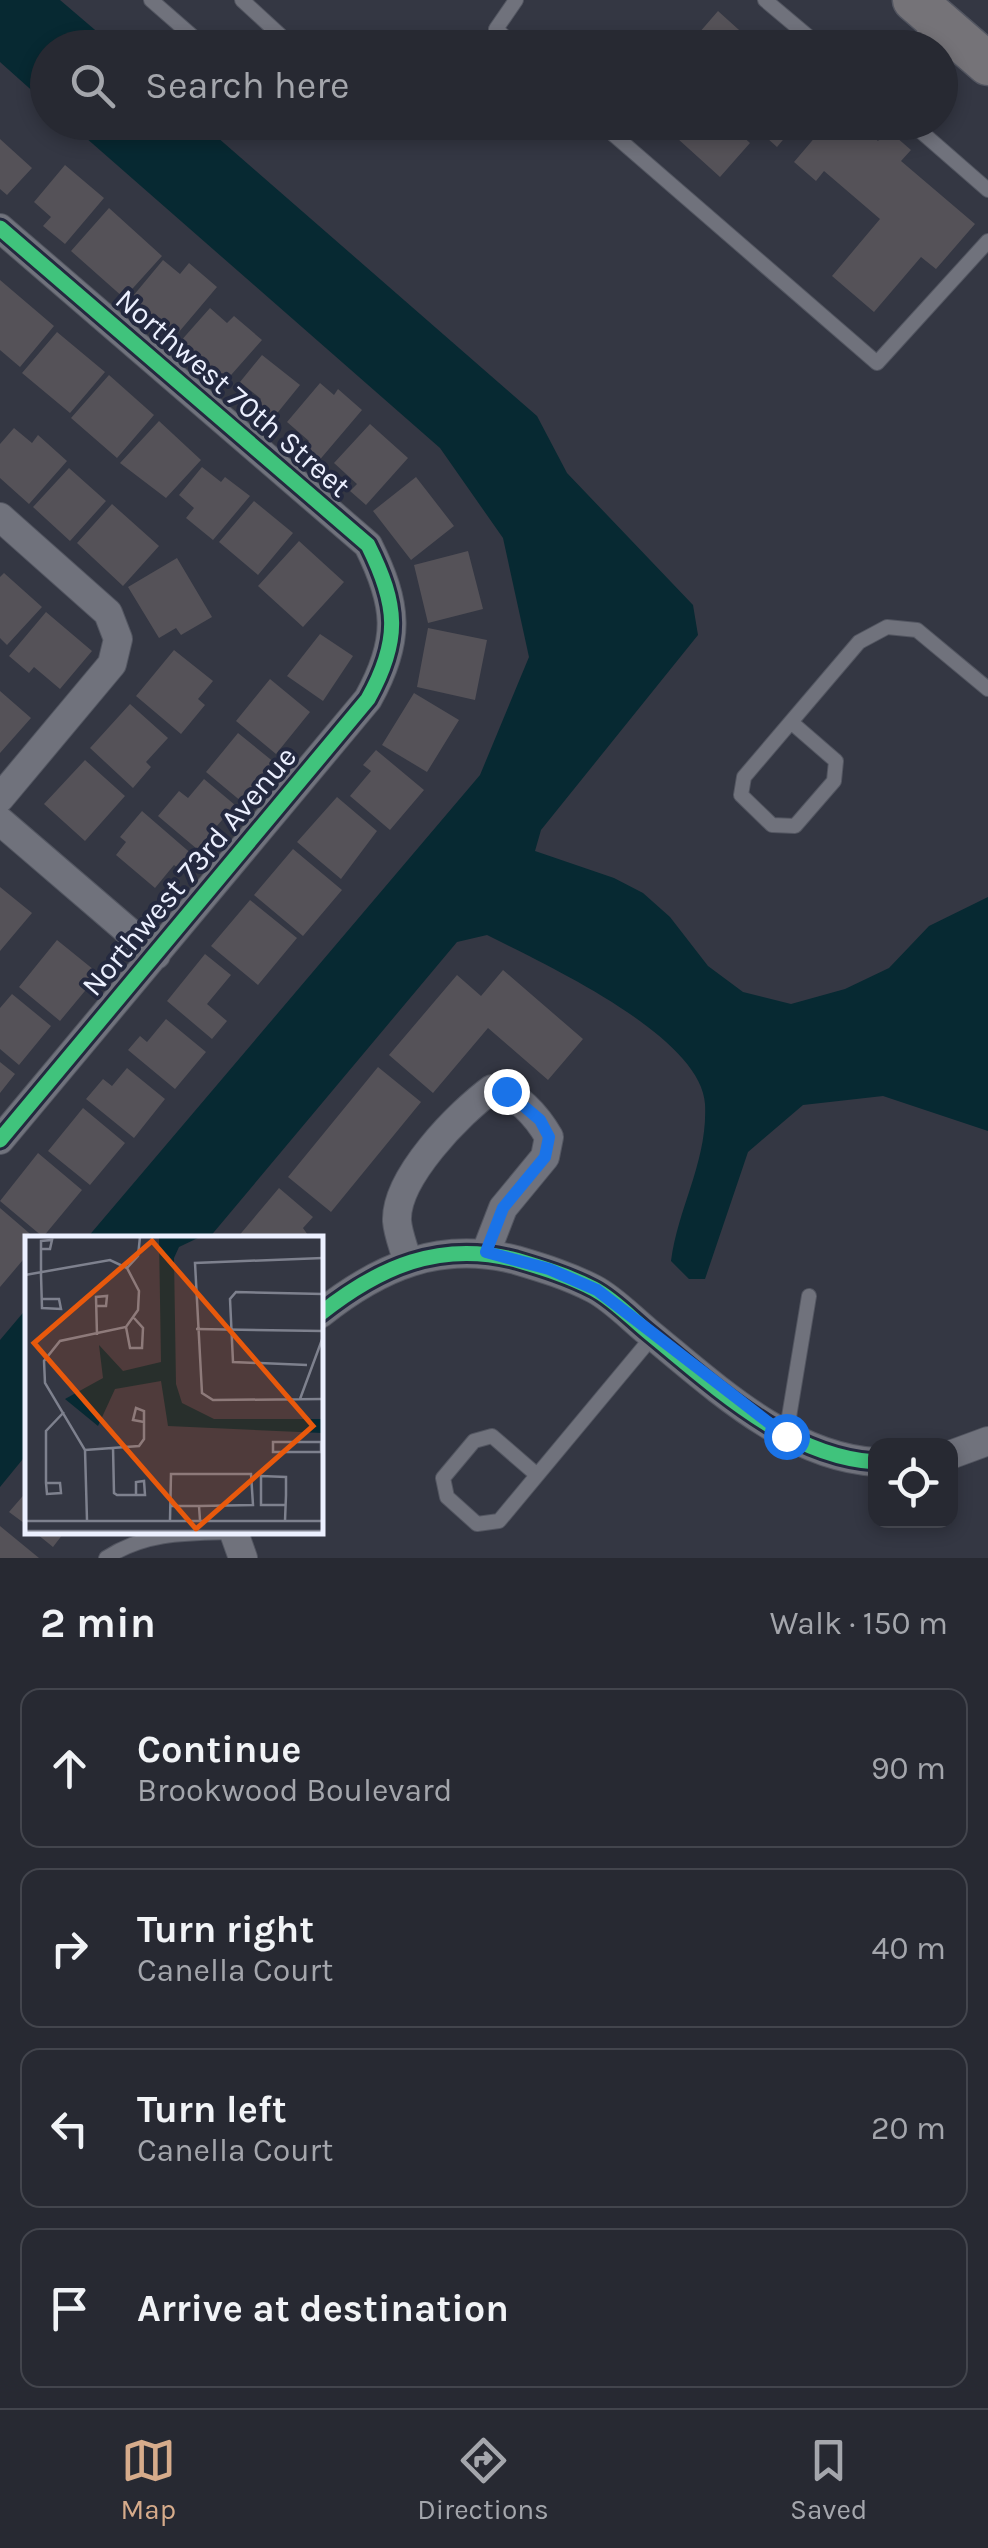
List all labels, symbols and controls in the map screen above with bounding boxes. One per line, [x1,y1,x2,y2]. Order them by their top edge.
search box [30,30,958,140]
icon: search [65,58,120,113]
text: Search here [145,63,349,108]
street label: Northwest 70th Street [108,281,358,505]
street label: Northwest 73rd Avenue [74,739,304,1003]
route end [484,1069,530,1115]
inset map [25,1236,322,1533]
route start [764,1414,810,1460]
map controls [868,1438,958,1528]
button: locate [868,1438,958,1528]
text: 2 min [40,1598,156,1648]
text: Walk · 150 m [770,1605,948,1642]
text: Continue [137,1727,301,1772]
icon: ahead [42,1741,97,1796]
text: 90 m [871,1750,946,1787]
text: Brookwood Boulevard [137,1772,453,1809]
text: Turn right [137,1907,314,1952]
icon: right [42,1921,97,1976]
text: 40 m [872,1930,946,1967]
text: Canella Court [137,1952,333,1989]
text: Turn left [137,2087,287,2132]
icon: left [42,2101,97,2156]
text: 20 m [871,2110,946,2147]
text: Canella Court [137,2132,333,2169]
icon: arrive [42,2281,97,2336]
text: Arrive at destination [137,2286,509,2331]
tab: Map [121,2433,176,2526]
tab: Directions [417,2433,549,2526]
tab: Saved [790,2433,867,2526]

